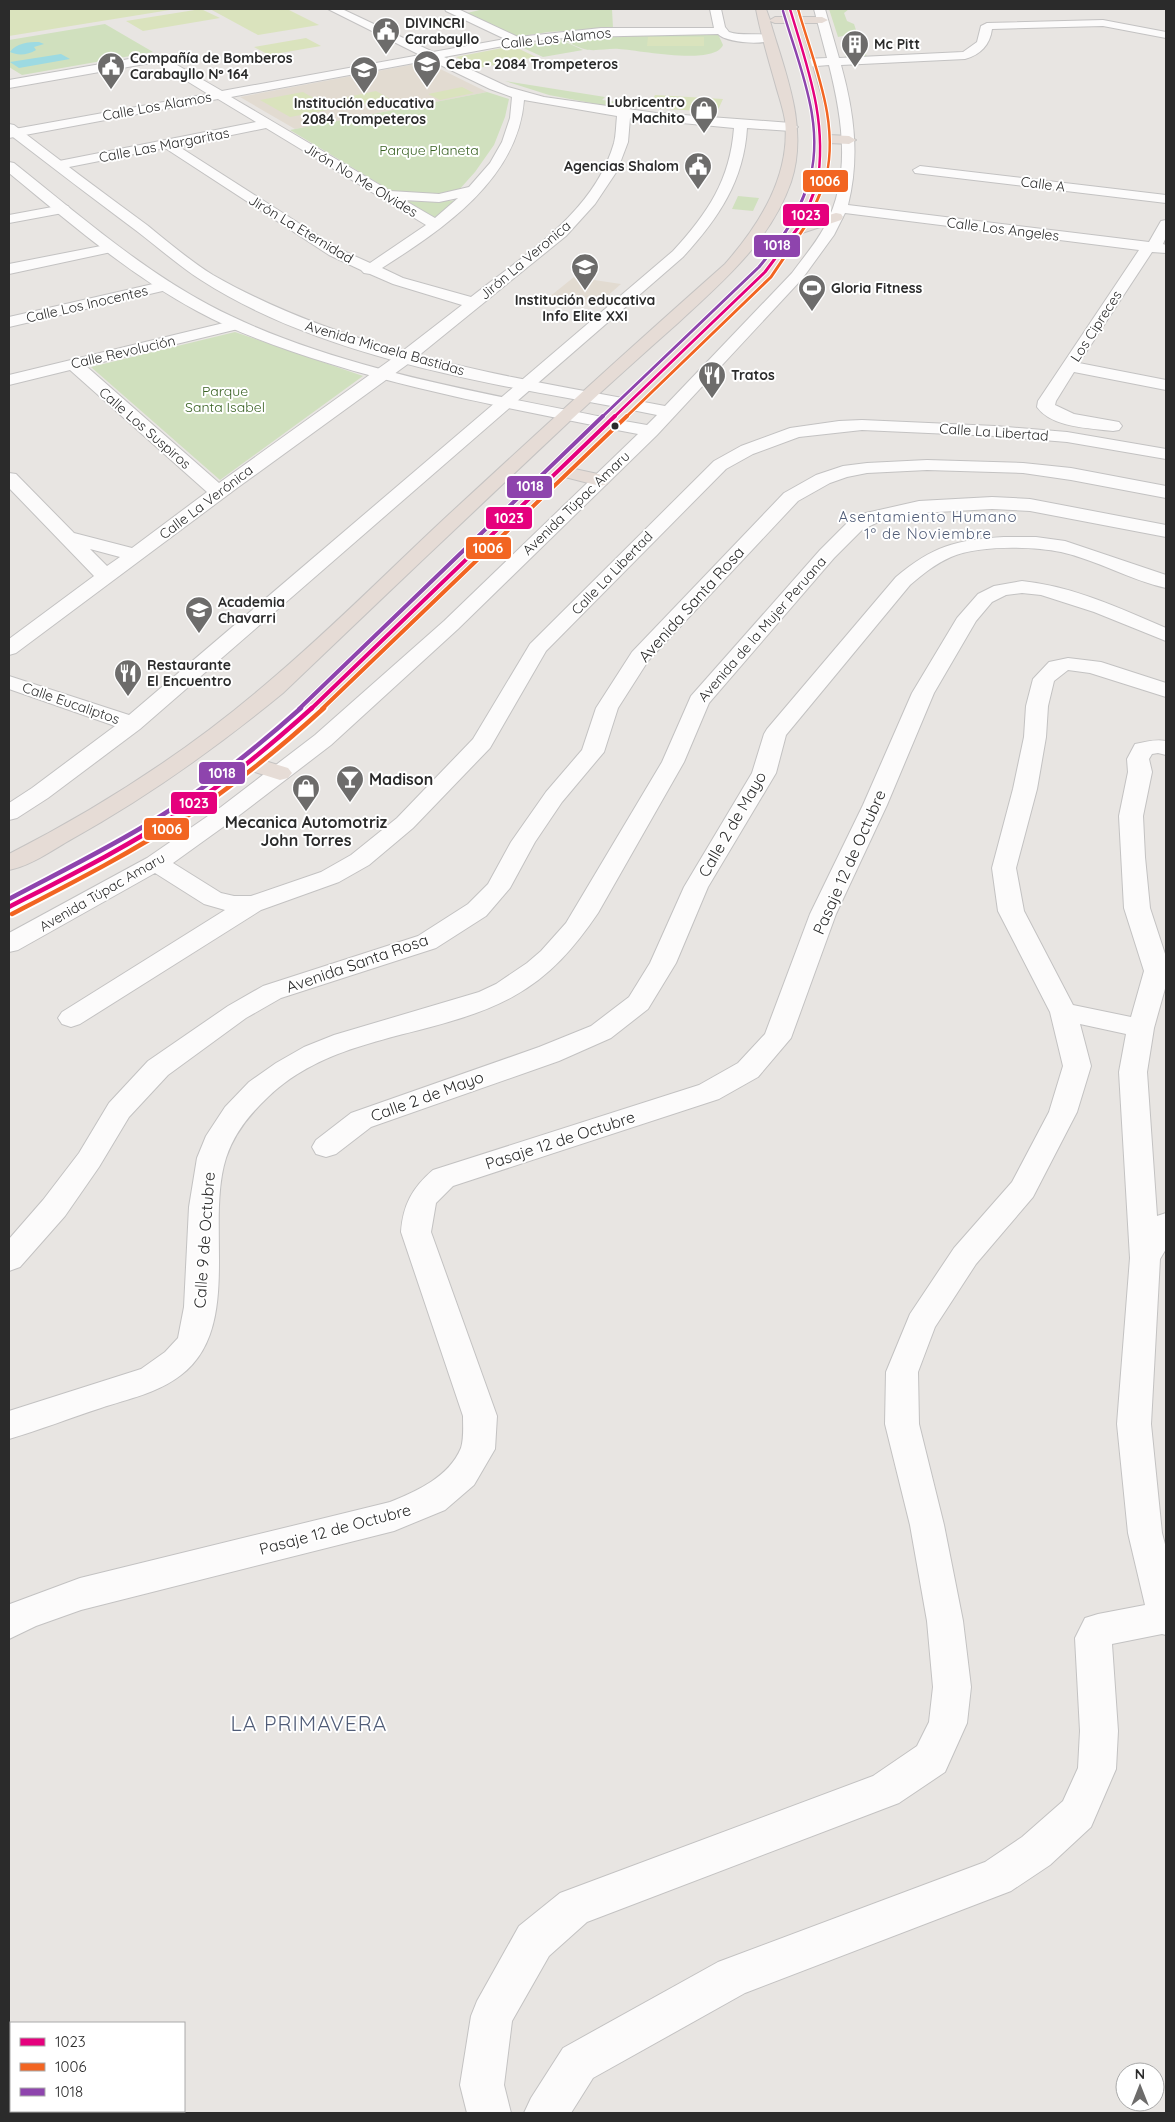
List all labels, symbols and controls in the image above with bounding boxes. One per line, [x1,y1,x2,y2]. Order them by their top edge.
place label: DIVINCRI Carabayllo [405,14,479,48]
public building icon: DIVINCRI Carabayllo [371,16,401,55]
street label: Calle Los Alamos [500,23,612,53]
building icon: Mc Pitt [840,29,870,68]
place label: Mc Pitt [874,35,920,53]
place label: Compañía de Bomberos Carabayllo Nº 164 [130,49,293,83]
school or university icon: Ceba - 2084 Trompeteros [412,49,442,88]
public building icon: Compañía de Bomberos Carabayllo Nº 164 [96,51,126,90]
school or university icon: Institución educativa 2084 Trompeteros [349,55,379,94]
place label: Ceba - 2084 Trompeteros [446,55,618,73]
street label: Calle Los Alamos [101,88,213,124]
place label: Lubricentro Machito [607,93,685,127]
place label: Institución educativa 2084 Trompeteros [294,94,434,128]
shop icon: Lubricentro Machito [689,95,719,134]
street label: Calle Las Margaritas [97,124,231,166]
street label: Jirón No Me Olvides [301,139,421,221]
park label: Parque Planeta [379,141,479,159]
public building icon: Agencias Shalom [683,151,713,190]
place label: Agencias Shalom [564,157,679,175]
line badge: 1006 [802,169,849,193]
text: 1006 [810,172,840,190]
street label: Calle A [1020,172,1066,196]
street label: Jirón La Eternidad [245,191,357,267]
line badge: 1023 [782,203,830,227]
text: 1023 [791,206,821,224]
street label: Calle Los Angeles [946,213,1060,245]
street label: Jirón La Veronica [476,217,574,303]
line badge: 1018 [753,234,801,258]
text: 1018 [763,236,791,254]
school or university icon: Institución educativa Info Elite XXI [570,252,600,291]
sports icon: Gloria Fitness [797,273,827,312]
place label: Gloria Fitness [831,279,922,297]
street label: Calle Los Inocentes [24,281,150,327]
street label: Los Cipreces [1066,287,1126,365]
place label: Institución educativa Info Elite XXI [515,291,655,325]
street label: Avenida Micaela Bastidas [303,317,467,379]
street label: Calle Revolución [69,331,177,373]
restaurant icon: Tratos [697,360,727,399]
place label: Tratos [731,366,775,384]
park label: Parque Santa Isabel [185,382,265,416]
street label: Calle Los Suspiros [95,383,195,473]
street label: Calle La Libertad [939,419,1049,445]
unlabelled marker [610,421,620,431]
street label: Avenida Túpac Amaru [519,447,633,559]
street label: Calle La Verónica [155,461,257,543]
line badge: 1018 [506,475,553,499]
text: 1018 [516,477,544,495]
line badge: 1023 [485,506,533,530]
district label: Asentamiento Humano 1º de Noviembre [838,507,1018,543]
text: 1023 [494,509,524,527]
street label: Calle La Libertad [568,527,656,619]
line badge: 1006 [465,536,512,560]
text: 1006 [473,539,503,557]
street label: Avenida Santa Rosa [634,542,748,666]
street label: Avenida de la Mujer Peruana [694,553,830,705]
place label: Academia Chavarri [218,593,285,627]
school or university icon: Academia Chavarri [184,595,214,634]
place label: Restaurante El Encuentro [147,656,232,690]
restaurant icon: Restaurante El Encuentro [113,658,143,697]
street label: Calle Eucaliptos [20,678,122,728]
line badge: 1018 [198,761,246,785]
text: 1018 [208,764,236,782]
bar icon: Madison [335,764,365,803]
street label: Calle 2 de Mayo [694,768,770,880]
place label: Madison [369,769,433,789]
shop icon: Mecanica Automotriz John Torres [291,773,321,812]
street label: Pasaje 12 de Octubre [808,787,890,937]
line badge: 1023 [170,791,218,815]
text: 1023 [179,794,209,812]
place label: Mecanica Automotriz John Torres [225,812,388,850]
line badge: 1006 [143,817,190,841]
text: 1006 [152,820,182,838]
street label: Avenida Túpac Amaru [36,849,168,935]
street label: Avenida Santa Rosa [283,929,431,997]
street label: Calle 2 de Mayo [368,1066,486,1126]
street label: Pasaje 12 de Octubre [483,1106,637,1174]
street label: Calle 9 de Octubre [189,1171,219,1309]
street label: Pasaje 12 de Octubre [257,1499,413,1559]
district label: LA PRIMAVERA [231,1710,387,1736]
legend [10,2022,185,2112]
text: 1023 [55,2032,86,2051]
text: 1006 [55,2057,86,2076]
north arrow [1115,2062,1165,2112]
text: N [1135,2065,1145,2083]
text: 1018 [55,2082,83,2101]

